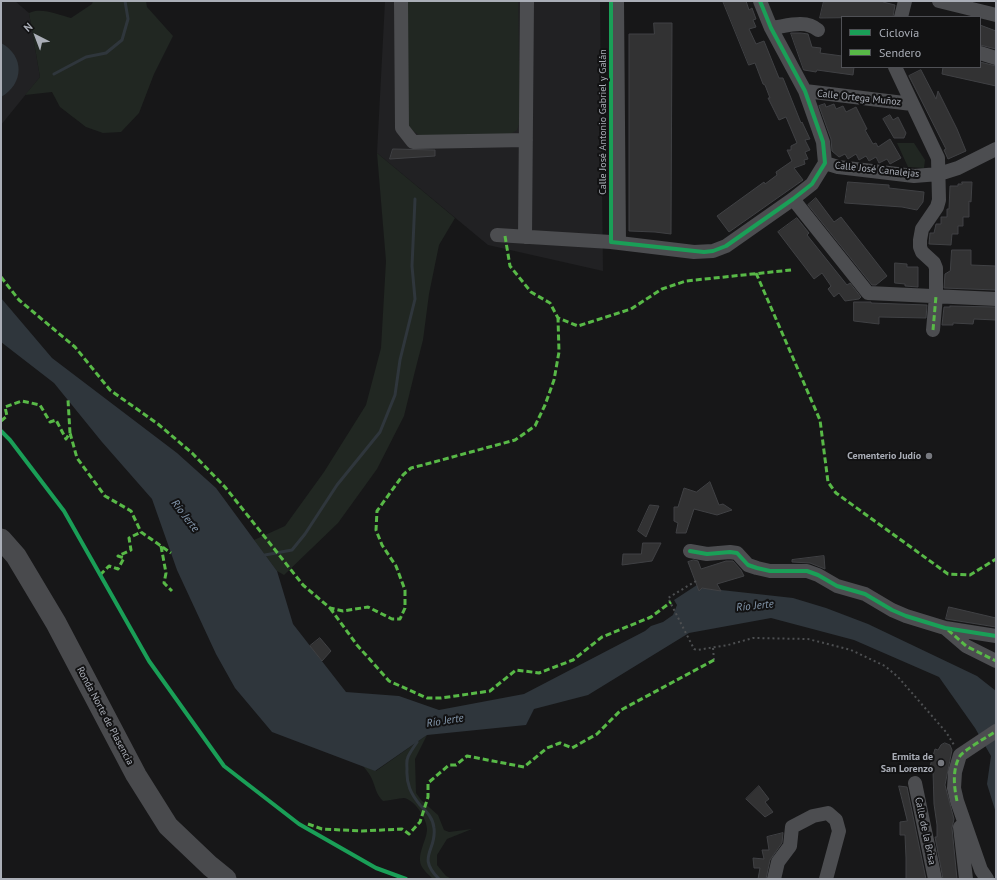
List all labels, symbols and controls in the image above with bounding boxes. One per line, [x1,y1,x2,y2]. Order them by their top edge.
north arrow [16,16,56,56]
legend [841,16,981,68]
text: N [21,19,35,35]
text: Ciclovía [879,25,919,40]
text: Sendero [879,45,921,60]
street label: Calle José Antonio Gabriel y Galán [597,49,609,195]
street label: Calle Ortega Muñoz [816,88,902,108]
street label: Calle José Canalejas [834,160,920,180]
place label: Cementerio Judío [847,450,921,462]
marker: Cementerio Judío [924,451,934,461]
water label: Río Jerte [168,497,202,535]
water label: Río Jerte [736,597,774,615]
street label: Ronda Norte de Plasencia [74,665,136,767]
water label: Río Jerte [425,712,465,730]
place label: Ermita de San Lorenzo [881,751,933,774]
marker: Ermita de San Lorenzo [936,758,946,768]
street label: Calle de la Brisa [912,796,938,866]

